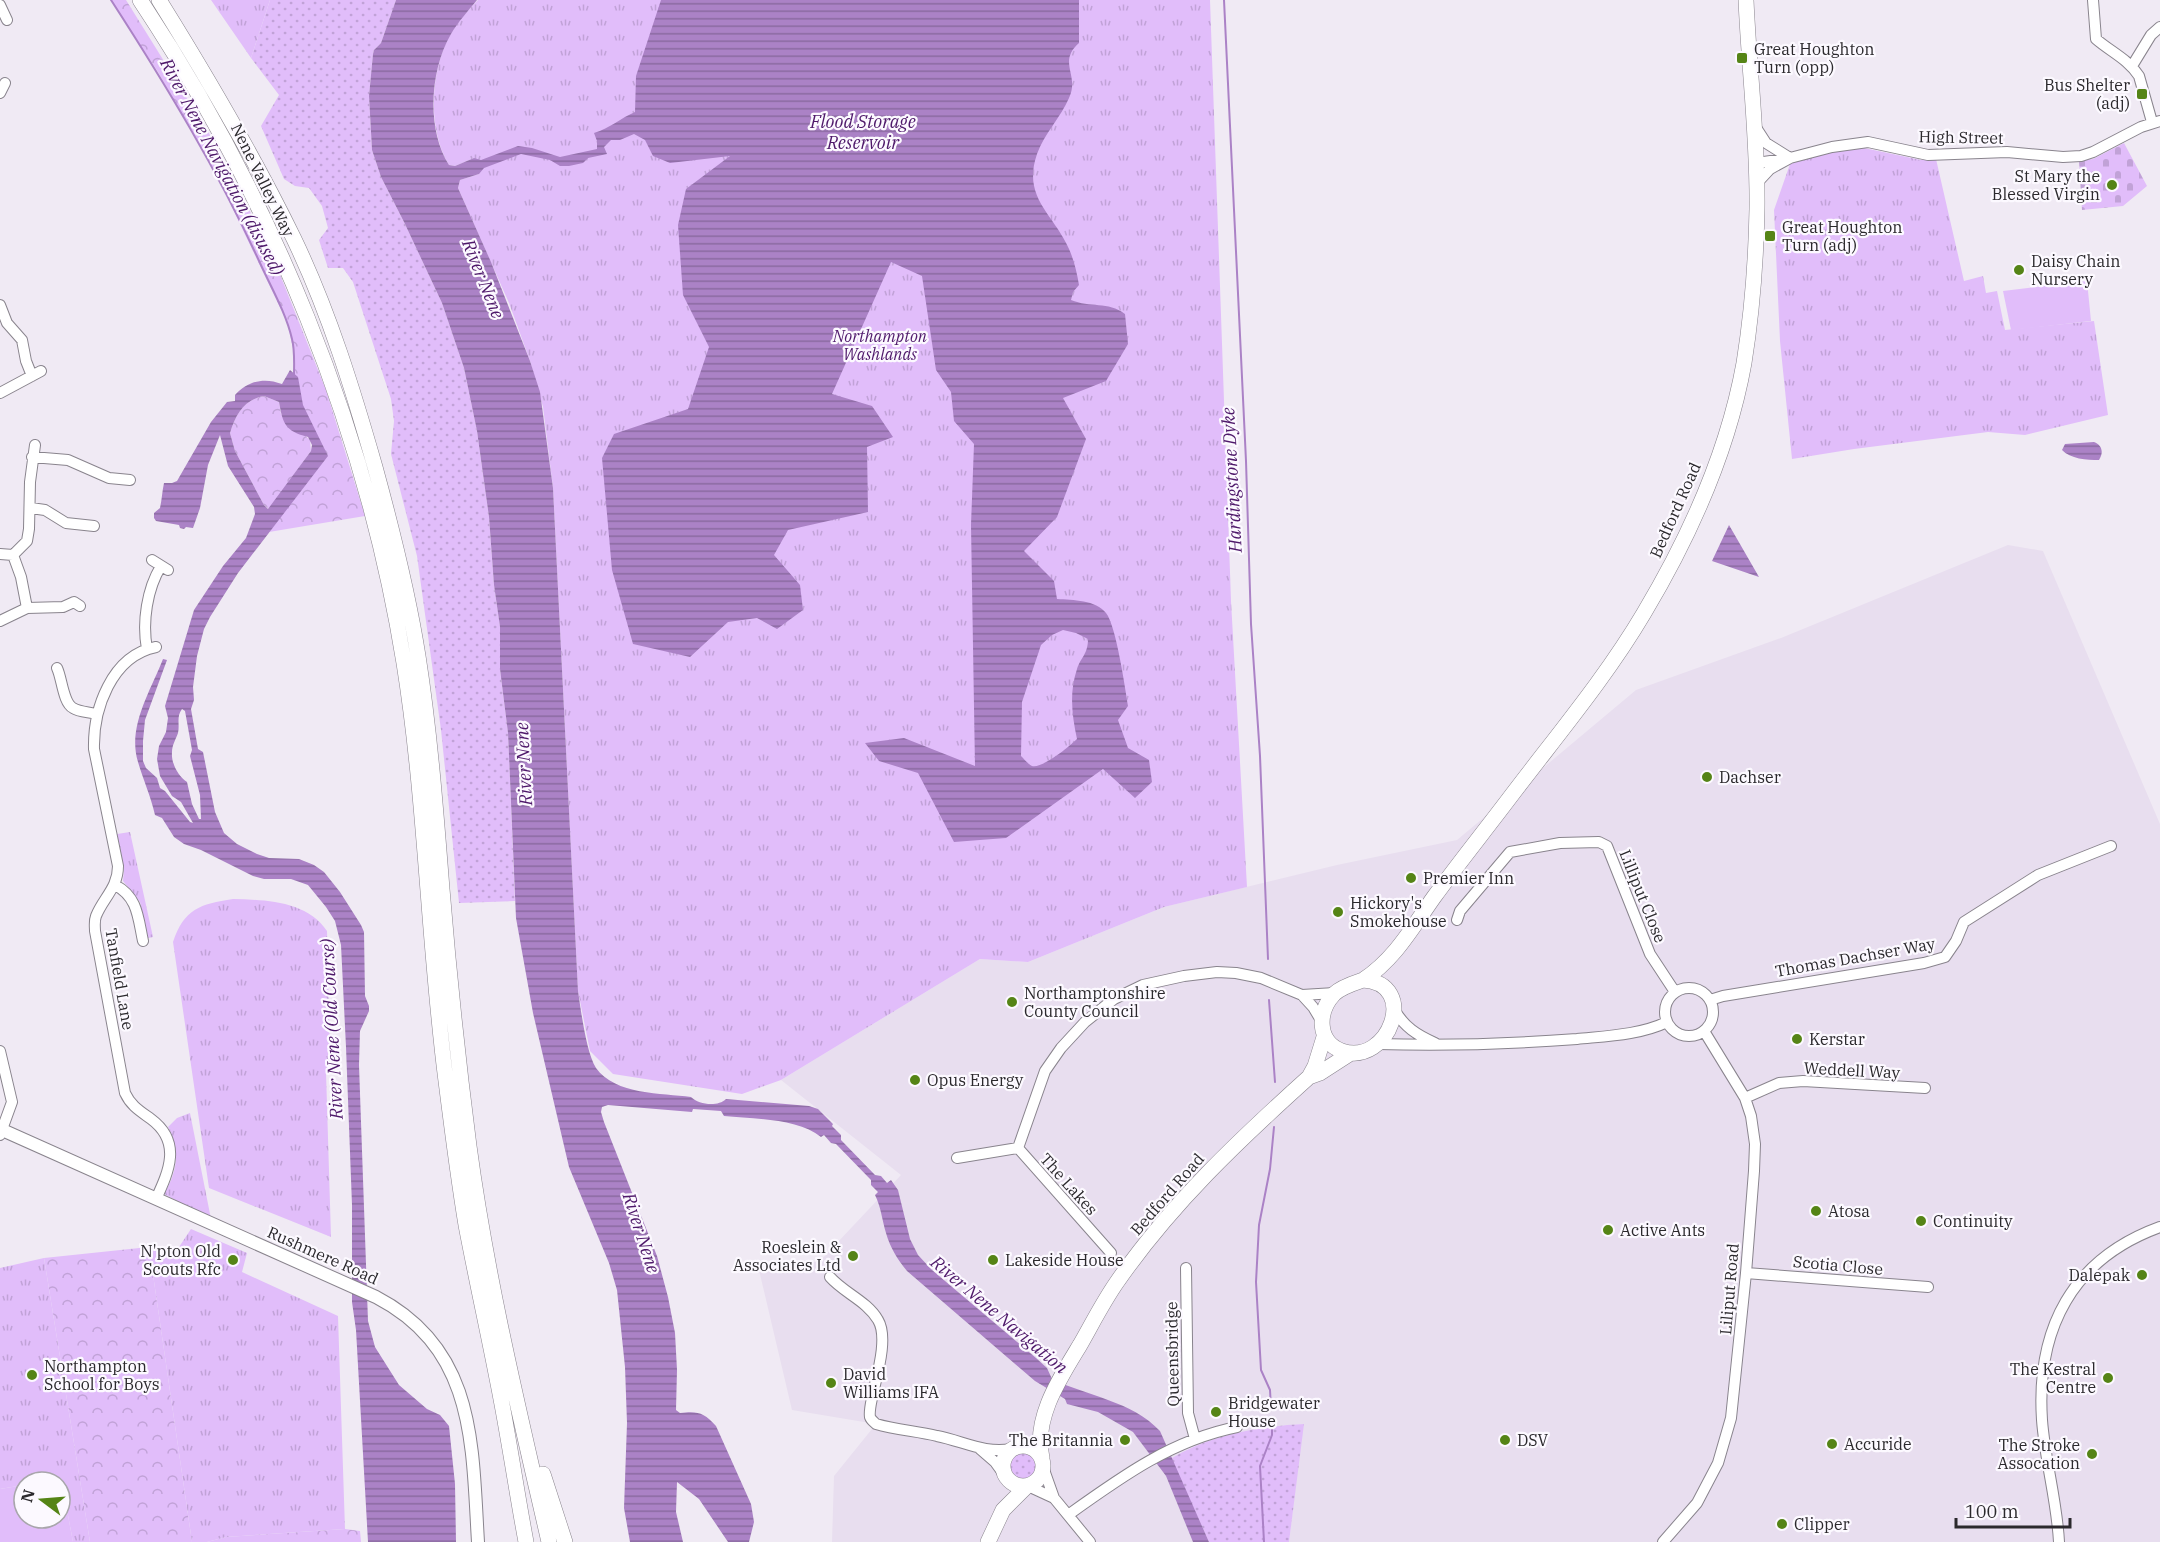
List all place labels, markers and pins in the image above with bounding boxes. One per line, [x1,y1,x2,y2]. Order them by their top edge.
place label: Great Houghton Turn (opp) [1754,39,1874,77]
marker: Great Houghton Turn (opp) [1735,51,1749,65]
place label: Bus Shelter (adj) [2044,75,2130,113]
marker: Bus Shelter (adj) [2135,87,2149,101]
place label: St Mary the Blessed Virgin [1992,166,2100,204]
marker: St Mary the Blessed Virgin [2105,178,2119,192]
place label: Great Houghton Turn (adj) [1782,217,1902,255]
marker: Great Houghton Turn (adj) [1763,229,1777,243]
place label: Daisy Chain Nursery [2031,251,2120,289]
marker: Daisy Chain Nursery [2012,263,2026,277]
place label: Dachser [1719,767,1781,787]
marker: Dachser [1700,770,1714,784]
place label: Premier Inn [1423,868,1514,888]
marker: Premier Inn [1404,871,1418,885]
place label: Hickory's Smokehouse [1350,893,1447,931]
marker: Hickory's Smokehouse [1331,905,1345,919]
place label: Northamptonshire County Council [1024,983,1165,1021]
marker: Northamptonshire County Council [1005,995,1019,1009]
place label: Kerstar [1809,1029,1865,1049]
marker: Kerstar [1790,1032,1804,1046]
place label: Opus Energy [927,1070,1024,1090]
marker: Opus Energy [908,1073,922,1087]
place label: Atosa [1828,1201,1870,1221]
marker: Atosa [1809,1204,1823,1218]
place label: Continuity [1933,1211,2013,1231]
marker: Continuity [1914,1214,1928,1228]
place label: Active Ants [1620,1220,1705,1240]
marker: Active Ants [1601,1223,1615,1237]
place label: Roeslein & Associates Ltd [733,1237,841,1275]
place label: N'pton Old Scouts Rfc [140,1241,221,1279]
marker: Roeslein & Associates Ltd [846,1249,860,1263]
place label: Lakeside House [1005,1250,1124,1270]
marker: N'pton Old Scouts Rfc [226,1253,240,1267]
marker: Lakeside House [986,1253,1000,1267]
place label: Dalepak [2069,1265,2131,1285]
marker: Dalepak [2135,1268,2149,1282]
place label: Northampton School for Boys [44,1356,159,1394]
place label: The Kestral Centre [2010,1359,2096,1397]
place label: David Williams IFA [843,1364,939,1402]
marker: Northampton School for Boys [25,1368,39,1382]
marker: The Kestral Centre [2101,1371,2115,1385]
marker: David Williams IFA [824,1376,838,1390]
place label: Bridgewater House [1228,1393,1320,1431]
marker: Bridgewater House [1209,1405,1223,1419]
place label: The Britannia [1009,1430,1113,1450]
place label: DSV [1517,1430,1549,1450]
marker: The Britannia [1118,1433,1132,1447]
marker: DSV [1498,1433,1512,1447]
place label: Accuride [1844,1434,1912,1454]
place label: The Stroke Assocation [1998,1435,2080,1473]
marker: Accuride [1825,1437,1839,1451]
marker: The Stroke Assocation [2085,1447,2099,1461]
place label: Clipper [1794,1514,1850,1534]
marker: Clipper [1775,1517,1789,1531]

